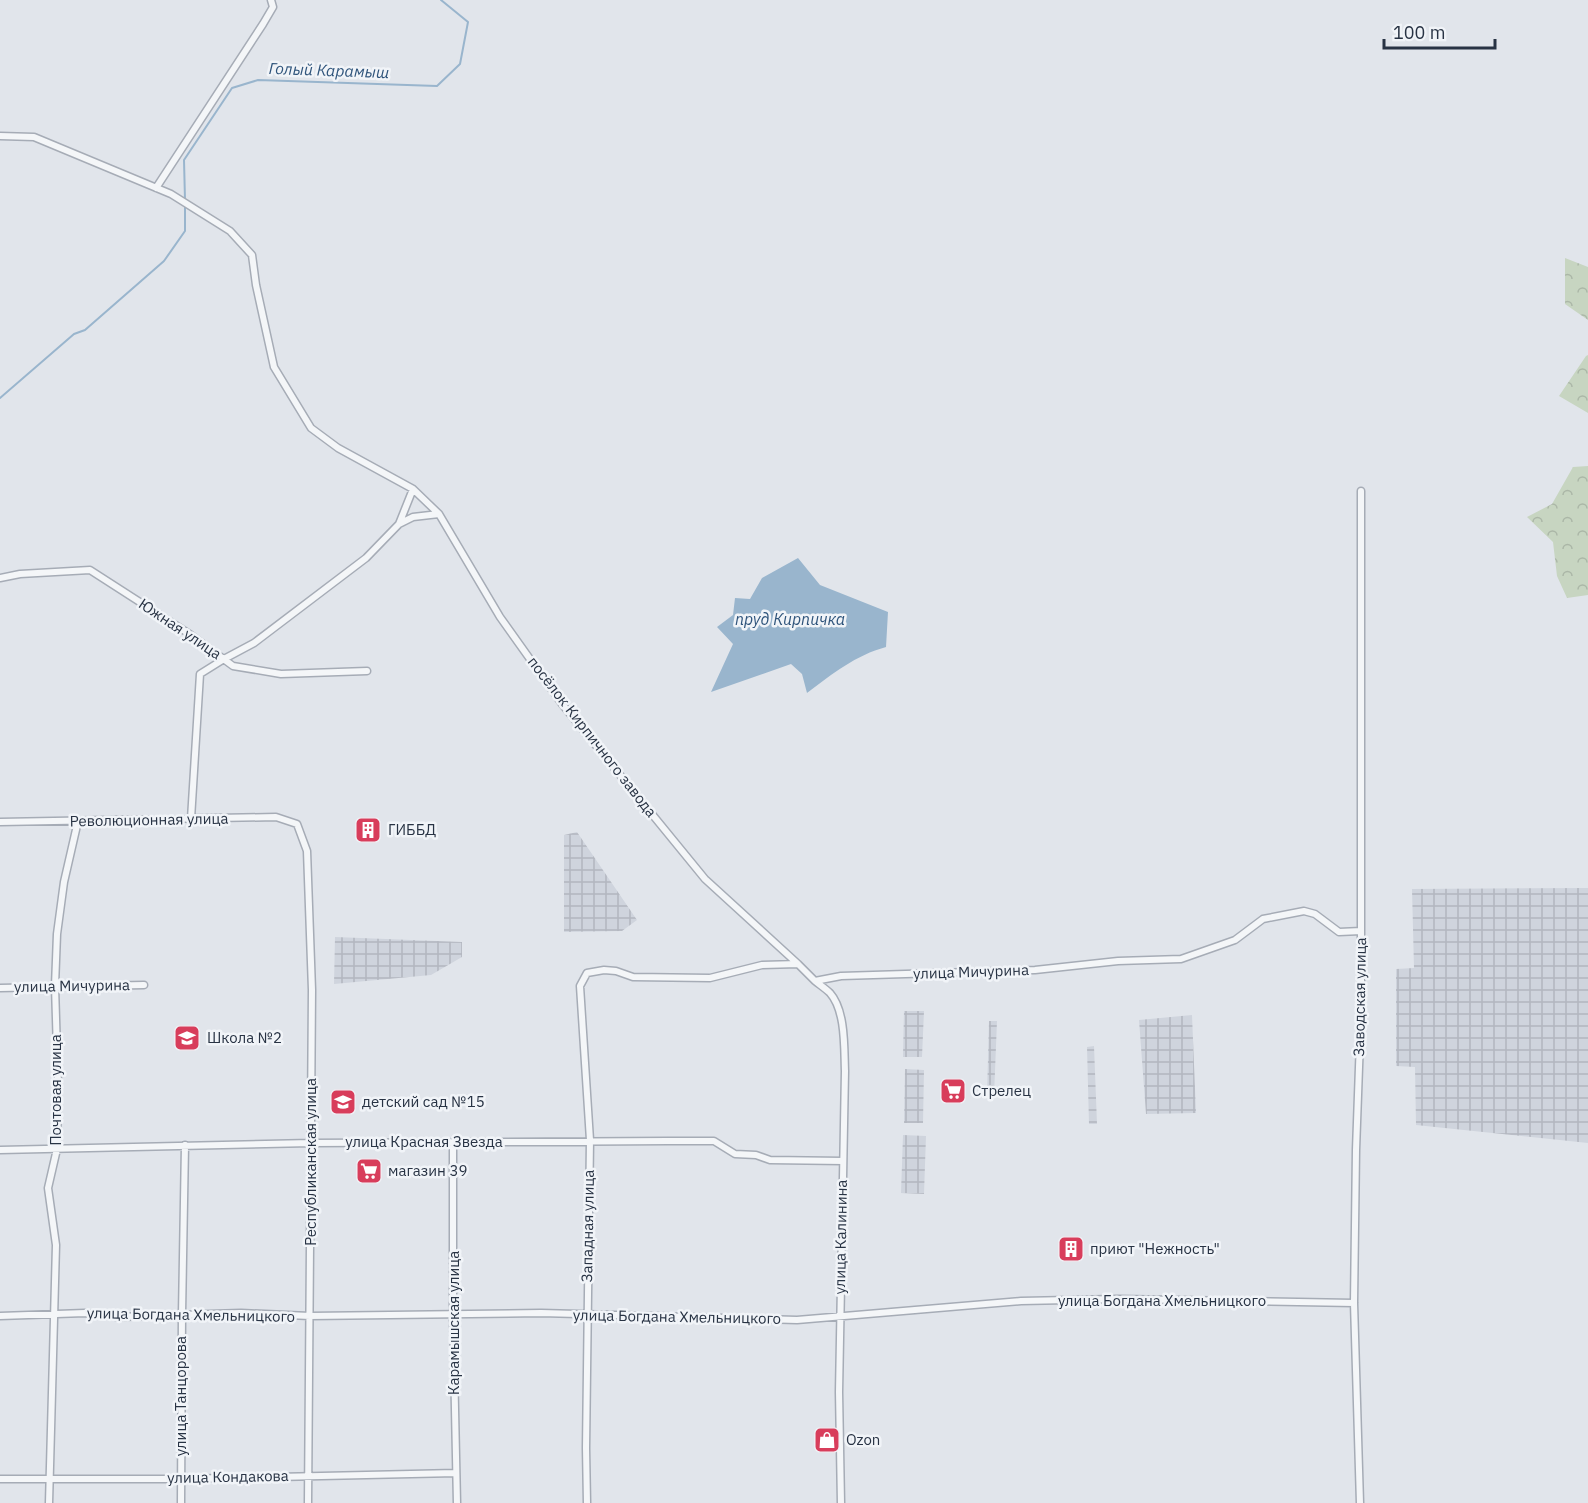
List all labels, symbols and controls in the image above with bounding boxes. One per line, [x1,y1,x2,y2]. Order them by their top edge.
scale bar [1384,12,1495,50]
text: 100 m [1393,21,1445,44]
water label: Голый Карамыш [268,58,390,82]
street label: Южная улица [135,594,225,663]
water label: пруд Кирпичка [735,609,845,629]
street label: посёлок Кирпичного завода [524,653,661,821]
street label: Революционная улица [69,809,229,830]
building icon: ГИББД [353,815,383,845]
place label: ГИББД [388,820,436,839]
street label: Заводская улица [1349,937,1370,1057]
street label: улица Мичурина [913,960,1029,983]
street label: улица Мичурина [14,975,130,996]
school or university icon: Школа №2 [172,1023,202,1053]
place label: Школа №2 [207,1028,282,1047]
street label: Почтовая улица [46,1034,65,1146]
supermarket icon: Стрелец [938,1076,968,1106]
street label: Республиканская улица [301,1078,320,1246]
place label: Стрелец [972,1081,1031,1100]
school or university icon: детский сад №15 [328,1087,358,1117]
place label: детский сад №15 [362,1092,485,1111]
street label: улица Красная Звезда [345,1132,503,1151]
supermarket icon: магазин 39 [354,1156,384,1186]
place label: магазин 39 [388,1161,467,1180]
street label: Западная улица [577,1169,598,1283]
street label: улица Калинина [830,1179,851,1295]
building icon: приют "Нежность" [1056,1234,1086,1264]
place label: приют "Нежность" [1090,1239,1220,1258]
street label: Карамышская улица [444,1251,463,1395]
street label: улица Богдана Хмельницкого [1058,1291,1266,1310]
street label: улица Богдана Хмельницкого [87,1303,295,1326]
street label: улица Богдана Хмельницкого [573,1305,781,1328]
street label: улица Танцорова [171,1336,190,1456]
shop icon: Ozon [812,1425,842,1455]
place label: Ozon [846,1430,880,1449]
street label: улица Кондакова [167,1466,289,1487]

